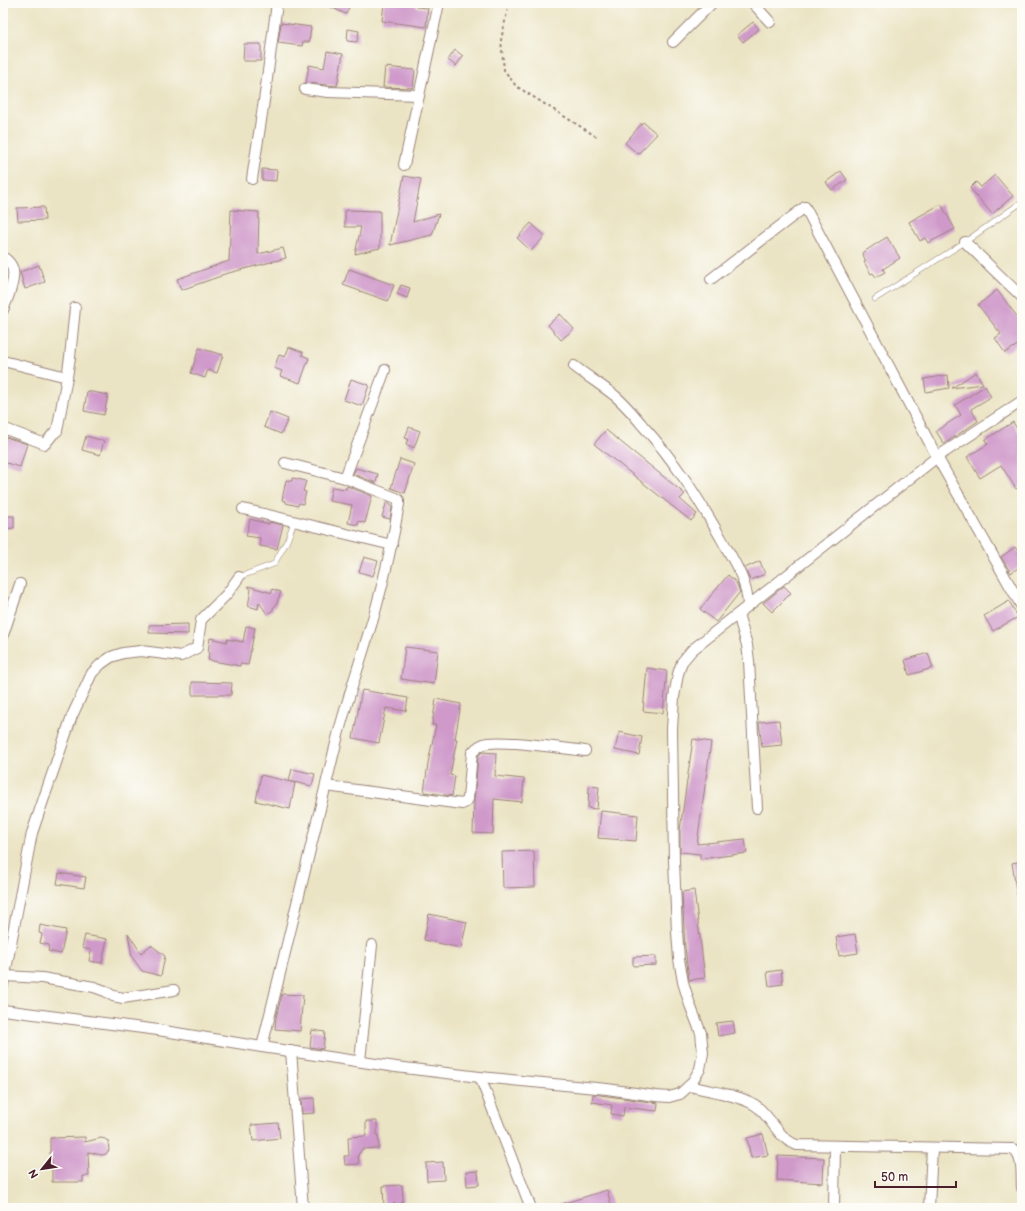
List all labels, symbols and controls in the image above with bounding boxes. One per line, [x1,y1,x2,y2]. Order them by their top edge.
north arrow [22,1149,62,1189]
scale bar [875,1163,956,1189]
text: N [26,1167,41,1181]
text: 50 m [881,1170,908,1185]

